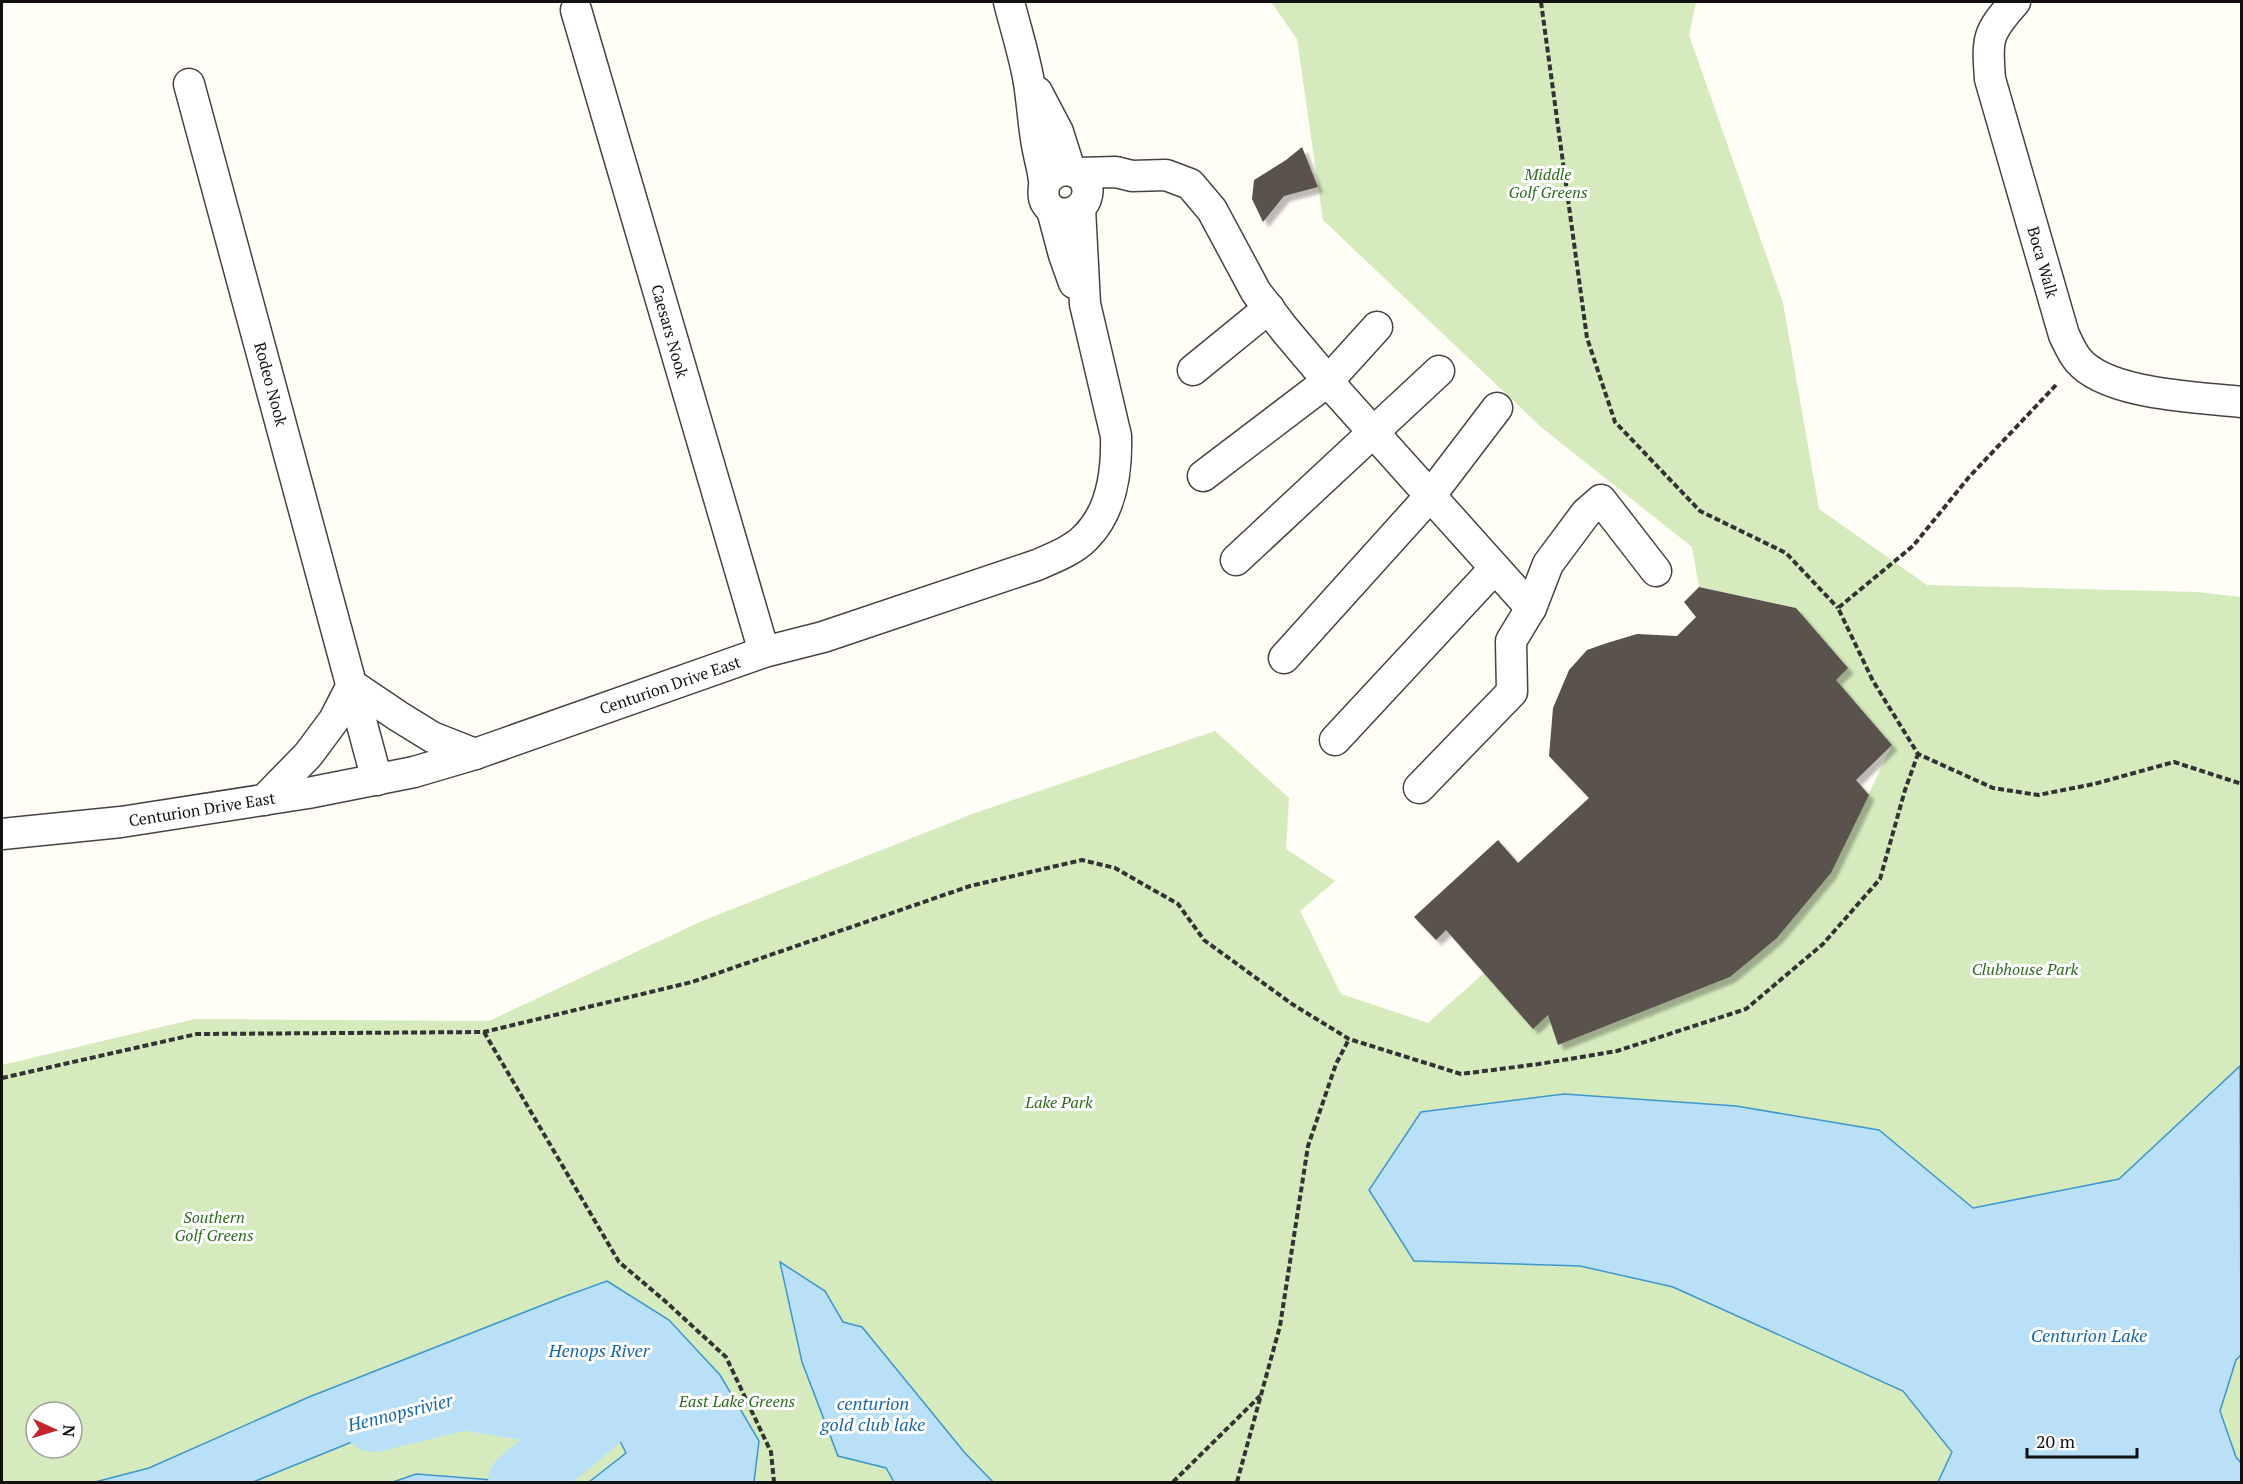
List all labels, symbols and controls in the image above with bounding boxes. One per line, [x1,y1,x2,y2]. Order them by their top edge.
park label: Middle Golf Greens [1508,163,1588,203]
street label: Boca Walk [2022,224,2064,301]
street label: Caesars Nook [646,282,694,381]
street label: Rodeo Nook [249,340,293,429]
street label: Centurion Drive East [596,650,744,720]
street label: Centurion Drive East [127,787,277,831]
park label: Clubhouse Park [1972,958,2079,980]
park label: Lake Park [1024,1091,1093,1113]
park label: Southern Golf Greens [174,1206,254,1246]
water label: Centurion Lake [2031,1323,2147,1347]
water label: Henops River [547,1338,651,1362]
water label: Hennopsrivier [344,1387,456,1437]
park label: East Lake Greens [678,1390,796,1412]
water label: centurion gold club lake [820,1391,925,1436]
north arrow [24,1400,84,1460]
scale bar [2027,1421,2136,1459]
text: N [58,1424,80,1438]
text: 20 m [2036,1429,2076,1453]

